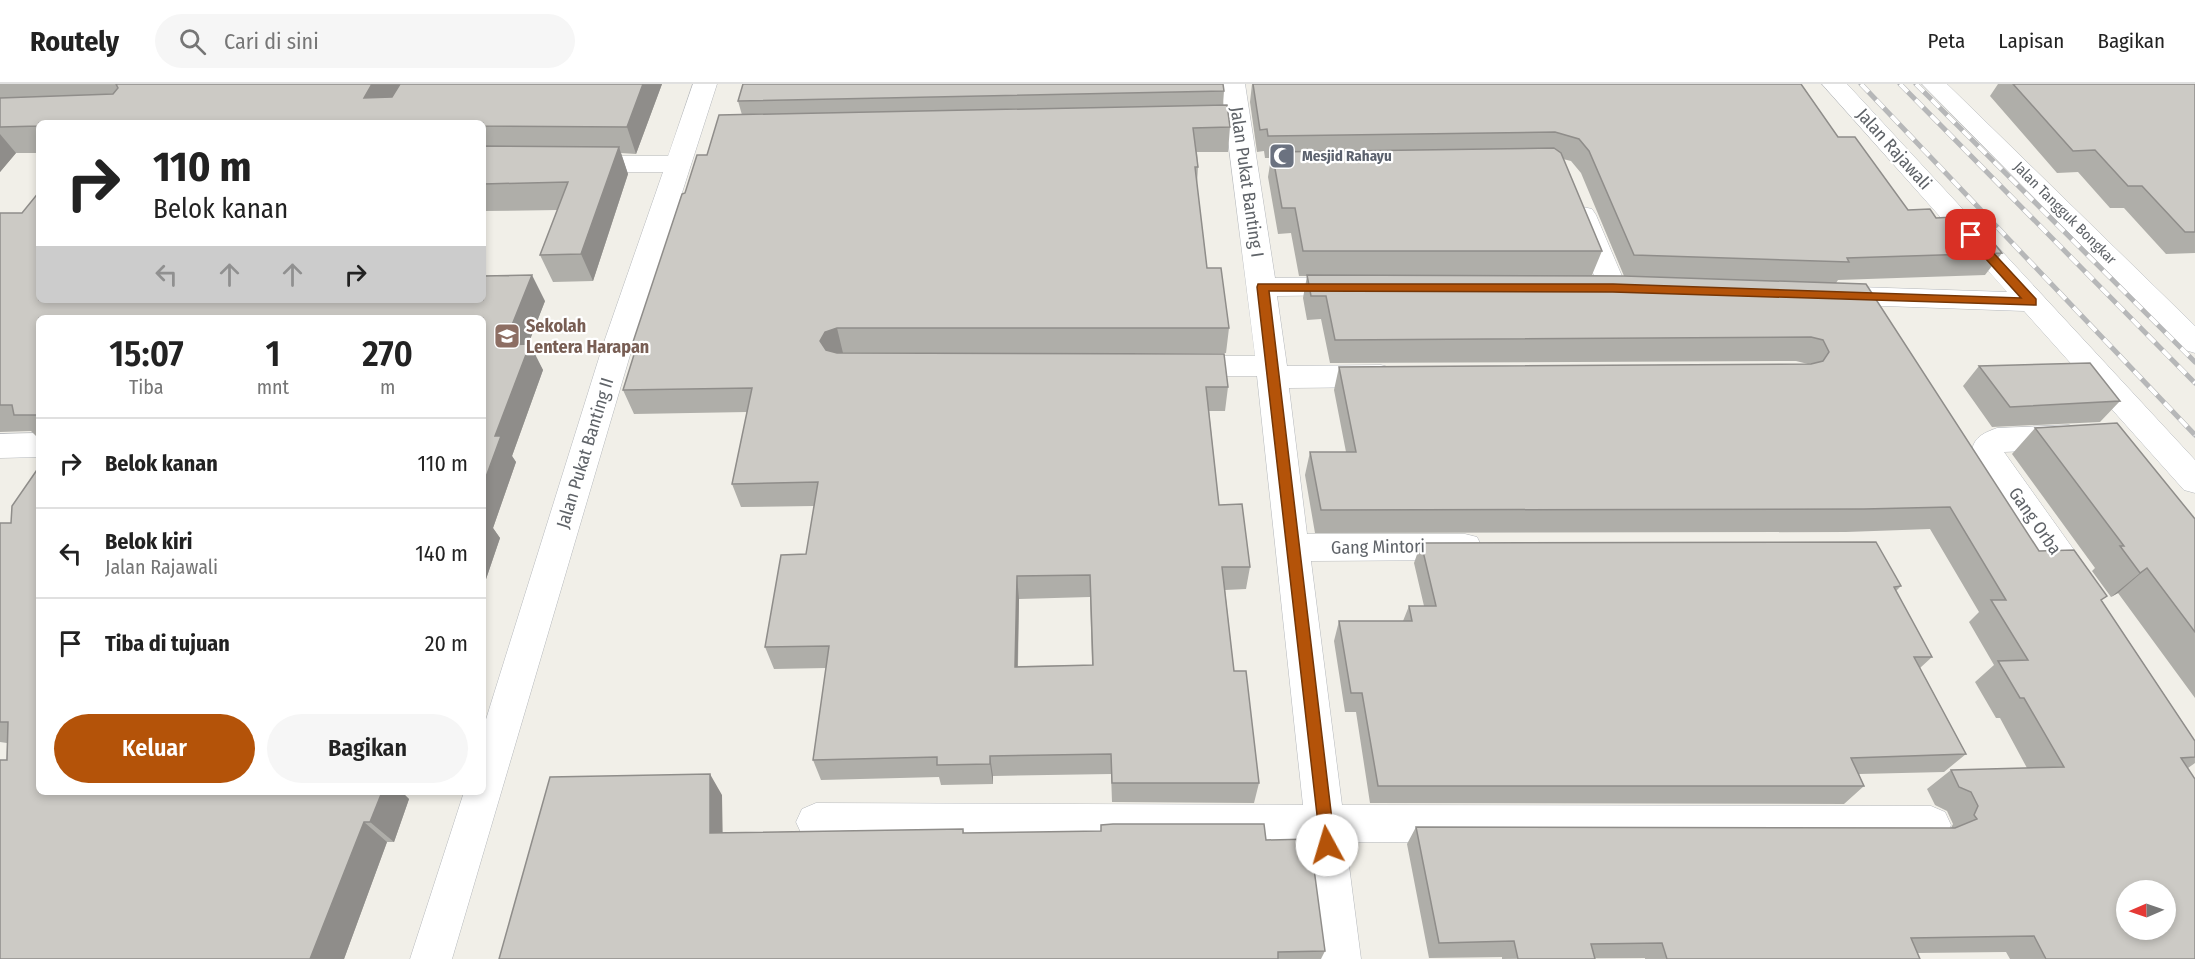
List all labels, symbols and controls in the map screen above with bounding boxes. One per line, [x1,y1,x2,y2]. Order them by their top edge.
search box [155,14,575,68]
text: Routely [30,25,119,58]
icon: search [176,25,209,58]
text: Cari di sini [224,28,319,55]
text: Peta [1928,28,1965,54]
text: Lapisan [1998,28,2064,54]
text: Bagikan [2097,28,2165,54]
street label: Jalan Rajawali [1852,104,1936,194]
street label: Jalan Pukat Banting I [1226,105,1268,259]
mosque icon: Mesjid Rahayu [1267,141,1297,171]
text: 110 m [153,142,252,192]
icon: right [54,144,132,222]
place label: Mesjid Rahayu [1302,147,1392,165]
street label: Jalan Tangguk Bongkar [2010,158,2121,269]
text: Belok kanan [153,193,288,225]
pin [1945,209,1996,260]
icon: arrive [1954,218,1987,251]
icon: left [150,258,183,291]
icon: ahead [213,258,246,291]
icon: ahead [276,258,309,291]
icon: right [339,258,372,291]
place label: Sekolah Lentera Harapan [526,315,649,358]
school or university icon: Sekolah Lentera Harapan [492,321,522,351]
text: 15:07 [109,332,184,376]
text: 1 [265,332,280,376]
text: 270 [362,332,413,376]
text: Tiba [129,375,164,399]
text: mnt [257,375,289,399]
text: m [380,375,395,399]
street label: Jalan Pukat Banting II [552,375,618,531]
icon: right [54,447,87,480]
text: Belok kanan [105,450,218,477]
text: 110 m [418,450,468,477]
street label: Gang Orba [2004,483,2066,559]
text: Belok kiri [105,528,193,555]
street label: Gang Mintori [1331,535,1425,559]
icon: left [54,537,87,570]
text: 140 m [415,540,468,567]
text: Jalan Rajawali [105,555,218,579]
icon: arrive [54,627,87,660]
text: Tiba di tujuan [105,630,230,657]
text: 20 m [425,630,468,657]
button: Keluar [54,714,255,783]
button: Bagikan [267,714,468,783]
position arrow [1295,813,1359,877]
north arrow [2116,880,2176,940]
map controls [2116,880,2176,940]

